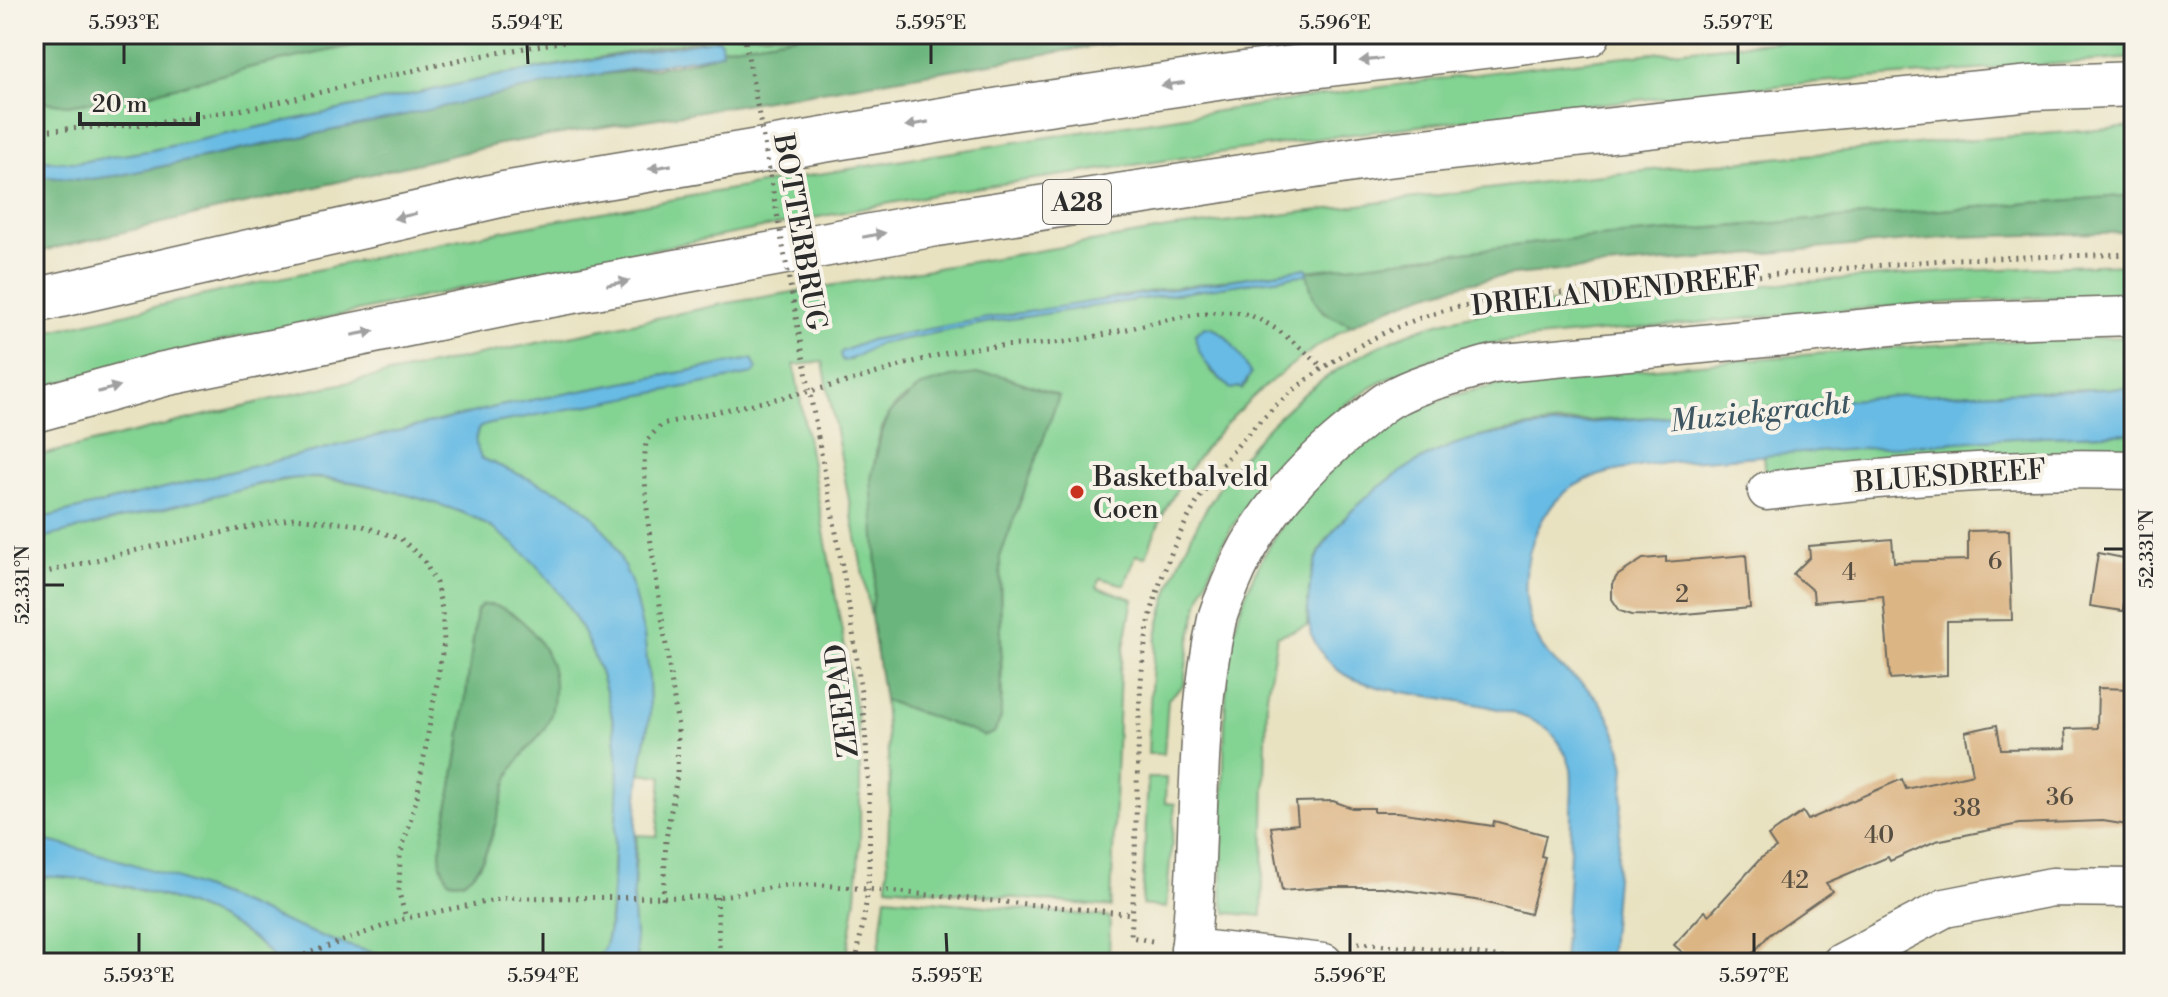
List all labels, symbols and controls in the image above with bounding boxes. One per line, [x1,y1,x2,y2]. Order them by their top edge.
text: 5.593°E [89,11,159,36]
text: 5.594°E [491,11,563,36]
text: 5.595°E [896,11,966,36]
text: 5.596°E [1299,11,1371,36]
text: 5.597°E [1703,11,1773,36]
one-way arrow [1359,53,1384,66]
scale bar [80,76,198,126]
one-way arrow [1161,78,1186,91]
text: 20 m [92,90,148,120]
one-way arrow [904,118,929,131]
street label: BOTTERBRUG [765,130,834,334]
one-way arrow [647,162,672,174]
road number: A28 [1043,180,1111,224]
one-way arrow [392,211,417,223]
one-way arrow [861,229,886,241]
street label: DRIELANDENDREEF [1470,259,1763,324]
one-way arrow [606,276,631,289]
one-way arrow [351,327,376,339]
one-way arrow [98,382,122,395]
water label: Muziekgracht [1668,384,1853,441]
street label: BLUESDREEF [1852,452,2047,501]
place label: Basketbalveld Coen [1092,460,1268,527]
marker: Basketbalveld Coen [1068,483,1086,501]
text: 52.331°N [2135,509,2160,589]
text: 52.331°N [11,545,36,625]
house number: 6 [1988,547,2002,577]
house number: 4 [1842,558,1856,588]
house number: 2 [1675,580,1689,610]
street label: ZEEPAD [818,642,867,760]
house number: 36 [2046,783,2074,813]
house number: 38 [1953,794,1981,824]
house number: 40 [1864,821,1894,851]
house number: 42 [1781,866,1809,896]
text: 5.593°E [104,964,174,989]
text: 5.594°E [507,964,579,989]
text: 5.595°E [912,964,982,989]
text: 5.596°E [1314,964,1386,989]
text: 5.597°E [1719,964,1789,989]

